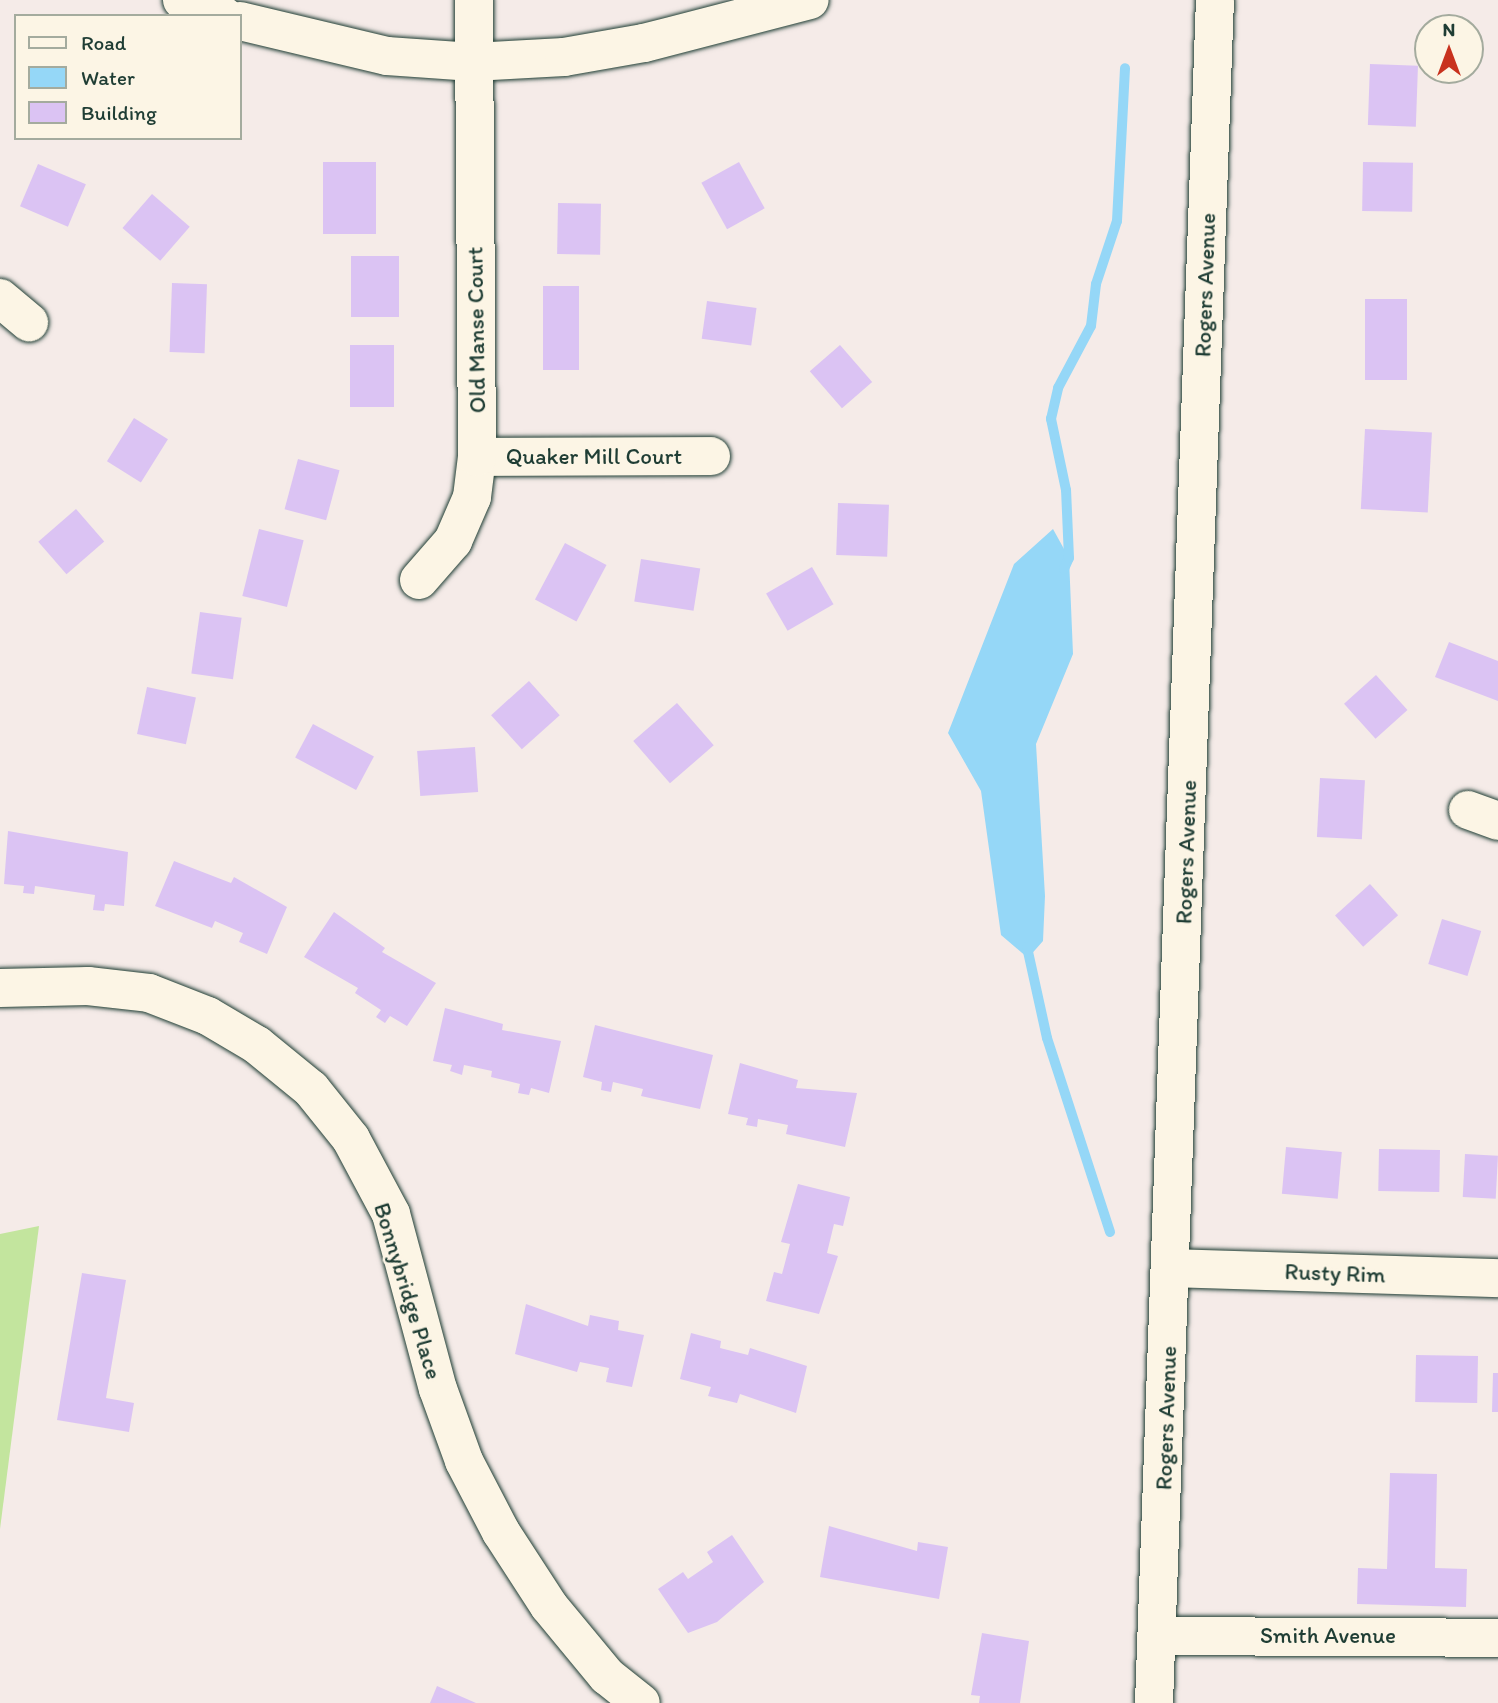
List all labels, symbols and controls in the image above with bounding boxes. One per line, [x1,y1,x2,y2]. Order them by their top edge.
legend [14,14,242,140]
north arrow [1414,14,1484,84]
text: N [1443,18,1455,41]
text: Road [81,30,126,55]
text: Water [81,65,135,90]
text: Building [81,100,157,125]
street label: Rogers Avenue [1189,212,1221,358]
street label: Old Manse Court [461,246,491,414]
street label: Quaker Mill Court [506,442,682,470]
street label: Rogers Avenue [1170,779,1202,925]
street label: Bonnybridge Place [368,1200,448,1382]
street label: Rusty Rim [1284,1257,1386,1289]
street label: Rogers Avenue [1150,1345,1182,1491]
street label: Smith Avenue [1260,1621,1396,1649]

